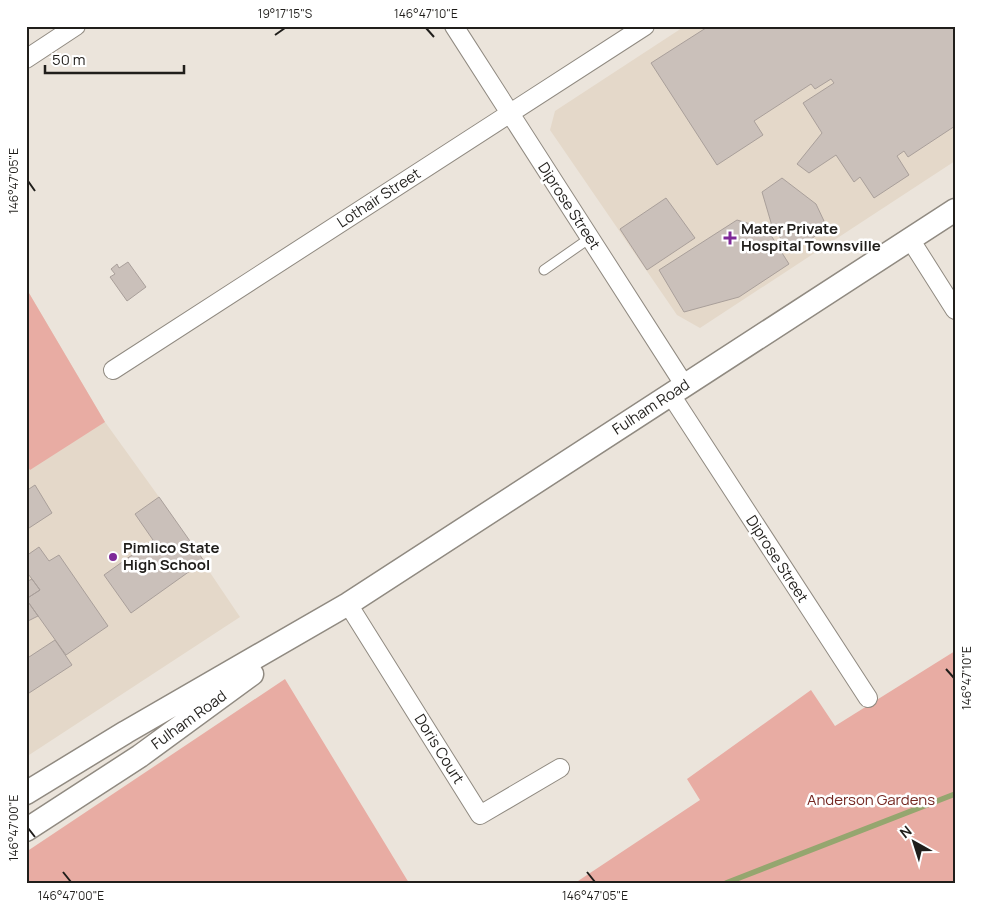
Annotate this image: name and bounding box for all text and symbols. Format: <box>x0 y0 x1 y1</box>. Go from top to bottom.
text: 19°17'15"S <box>258 5 312 22</box>
text: 146°47'10"E <box>394 5 458 22</box>
scale bar <box>45 42 184 74</box>
text: 50 m <box>52 49 86 70</box>
text: 146°47'05"E <box>5 148 22 214</box>
street label: Diprose Street <box>533 158 606 253</box>
street label: Lothair Street <box>333 163 425 232</box>
place label: Mater Private Hospital Townsville <box>741 218 881 256</box>
marker: Mater Private Hospital Townsville <box>723 231 737 245</box>
street label: Fulham Road <box>608 374 694 439</box>
street label: Diprose Street <box>741 511 814 606</box>
place label: Pimlico State High School <box>123 537 219 575</box>
marker: Pimlico State High School <box>107 551 119 563</box>
text: 146°47'10"E <box>958 646 975 710</box>
street label: Fulham Road <box>147 685 231 754</box>
street label: Doris Court <box>410 710 469 788</box>
park label: Anderson Gardens <box>807 789 935 810</box>
text: 146°47'00"E <box>5 795 22 861</box>
north arrow <box>888 816 938 866</box>
text: N <box>896 821 915 842</box>
text: 146°47'00"E <box>38 887 104 904</box>
text: 146°47'05"E <box>562 887 628 904</box>

